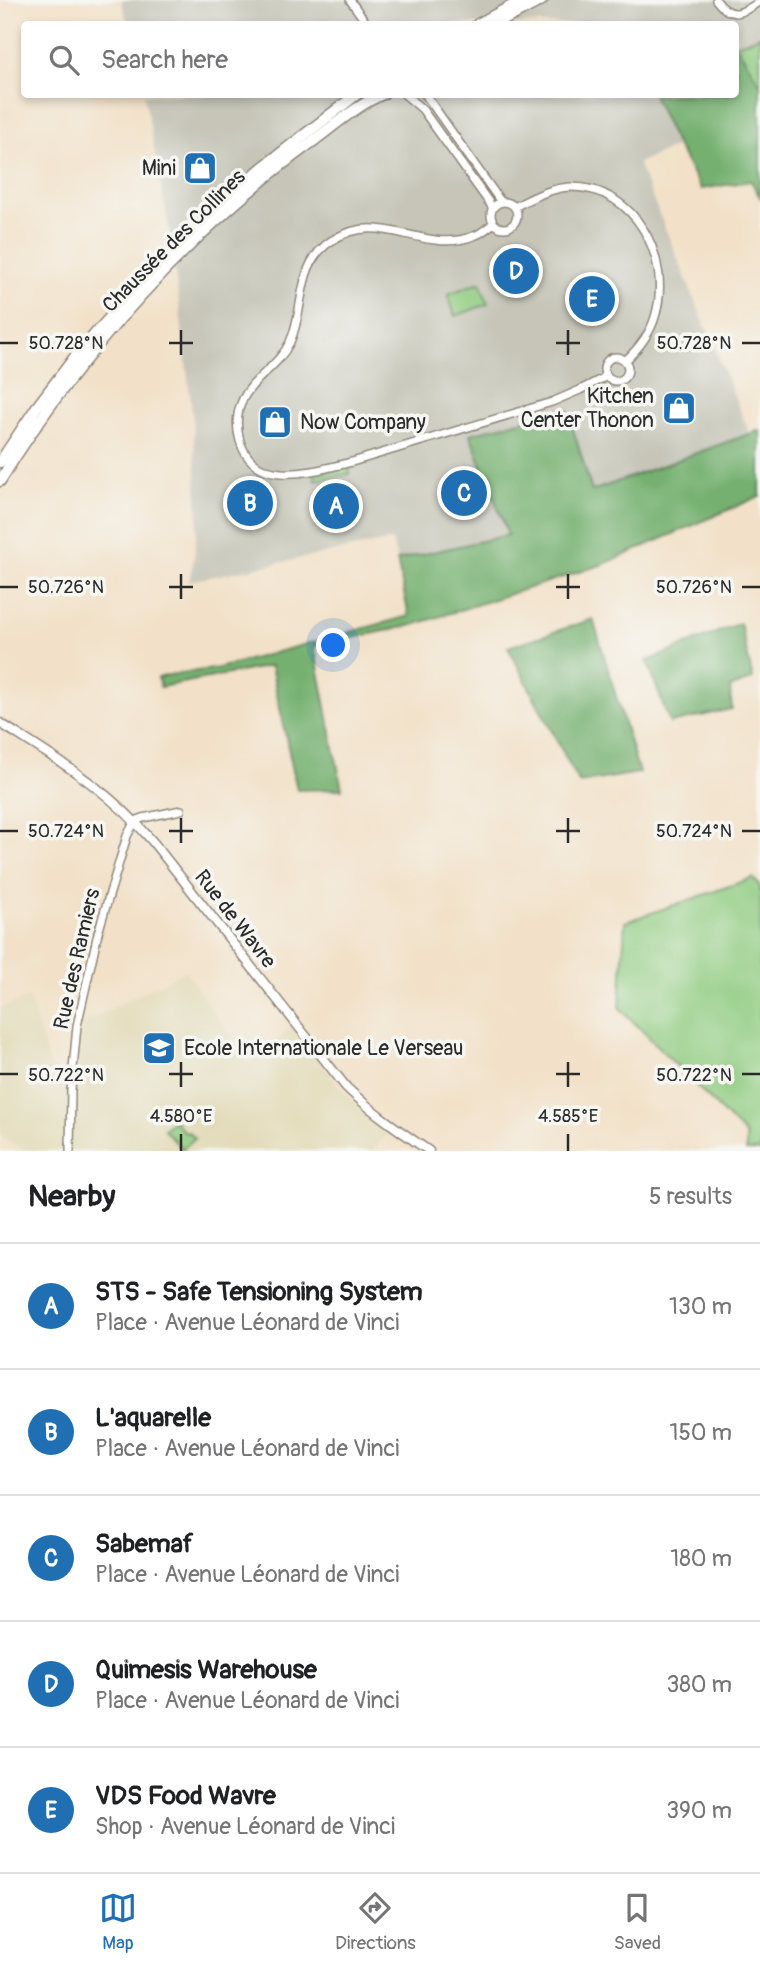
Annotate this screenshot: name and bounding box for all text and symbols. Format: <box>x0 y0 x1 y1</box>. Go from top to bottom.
search box <box>21 21 739 98</box>
icon: search <box>45 41 83 79</box>
text: Search here <box>101 44 228 76</box>
shop icon: Mini <box>181 149 219 187</box>
place label: Mini <box>142 155 176 182</box>
street label: Chaussée des Collines <box>97 163 252 318</box>
pin: D <box>493 245 539 297</box>
pin: E <box>569 273 615 325</box>
text: 50.728°N <box>29 332 103 355</box>
text: 50.728°N <box>657 332 731 355</box>
place label: Kitchen Center Thonon <box>521 383 654 434</box>
shop icon: Kitchen Center Thonon <box>660 389 698 427</box>
shop icon: Now Company <box>256 403 294 441</box>
place label: Now Company <box>300 409 426 436</box>
pin: C <box>441 467 487 519</box>
pin: B <box>227 477 273 529</box>
pin: A <box>313 480 359 532</box>
text: 50.726°N <box>28 576 104 599</box>
text: 50.726°N <box>656 576 732 599</box>
your location <box>316 628 350 662</box>
text: 50.724°N <box>28 820 104 843</box>
text: 50.724°N <box>656 820 732 843</box>
street label: Rue de Wavre <box>188 864 282 974</box>
street label: Rue des Ramiers <box>48 885 106 1032</box>
school or university icon: Ecole Internationale Le Verseau <box>140 1029 178 1067</box>
place label: Ecole Internationale Le Verseau <box>184 1035 463 1062</box>
text: 50.722°N <box>28 1064 104 1087</box>
text: 50.722°N <box>656 1064 732 1087</box>
text: 4.580°E <box>150 1105 212 1128</box>
text: 4.585°E <box>538 1105 598 1128</box>
text: Nearby <box>28 1178 115 1215</box>
text: 5 results <box>649 1182 732 1211</box>
text: STS - Safe Tensioning System <box>95 1276 423 1308</box>
text: A <box>44 1292 58 1321</box>
text: 130 m <box>669 1292 732 1321</box>
text: Place · Avenue Léonard de Vinci <box>95 1308 399 1337</box>
text: L'aquarelle <box>95 1402 211 1434</box>
text: B <box>44 1418 58 1447</box>
text: 150 m <box>669 1418 732 1447</box>
text: Place · Avenue Léonard de Vinci <box>95 1434 399 1463</box>
text: Sabemaf <box>95 1528 193 1560</box>
text: C <box>44 1544 58 1573</box>
text: 180 m <box>670 1544 732 1573</box>
text: Place · Avenue Léonard de Vinci <box>95 1560 399 1589</box>
text: Quimesis Warehouse <box>95 1654 317 1686</box>
text: D <box>44 1670 58 1699</box>
text: 380 m <box>666 1670 732 1699</box>
text: Place · Avenue Léonard de Vinci <box>95 1686 399 1715</box>
text: VDS Food Wavre <box>95 1780 276 1812</box>
text: E <box>45 1796 57 1825</box>
text: 390 m <box>666 1796 732 1825</box>
text: Shop · Avenue Léonard de Vinci <box>95 1812 395 1841</box>
tab: Map <box>99 1889 137 1955</box>
tab: Directions <box>335 1889 416 1955</box>
tab: Saved <box>614 1889 661 1955</box>

